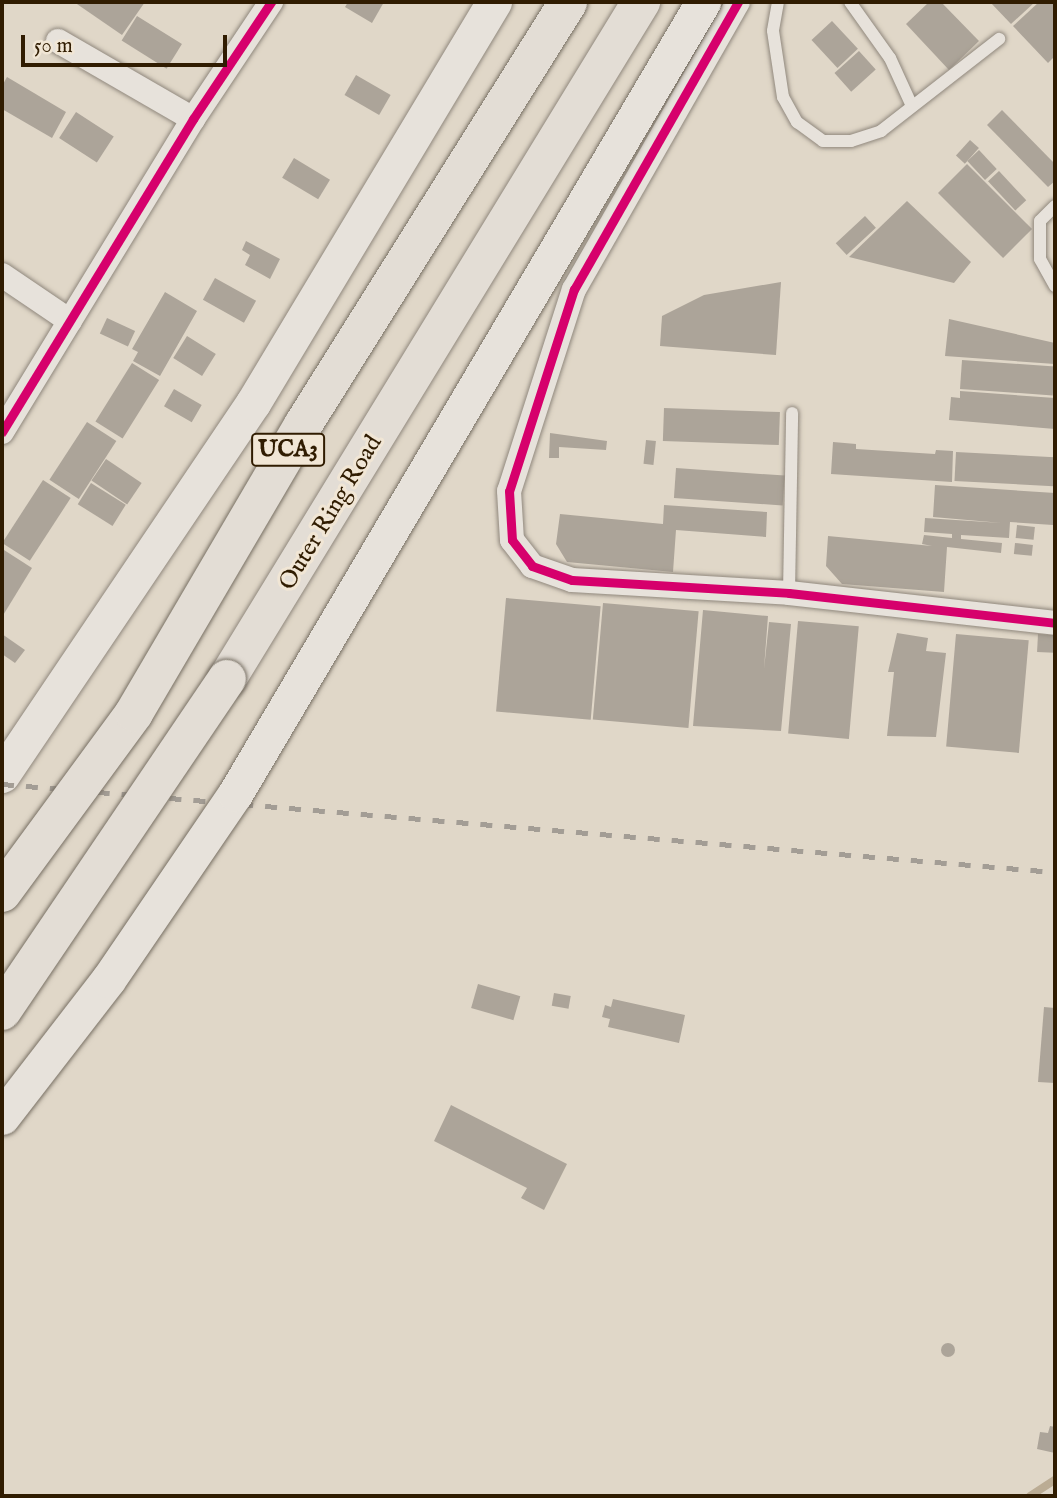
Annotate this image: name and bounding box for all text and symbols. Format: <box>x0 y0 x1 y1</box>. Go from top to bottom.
scale bar <box>24 21 231 65</box>
text: 50 m <box>34 33 73 60</box>
street label: Outer Ring Road <box>273 430 389 596</box>
road number: UCA3 <box>250 431 326 470</box>

